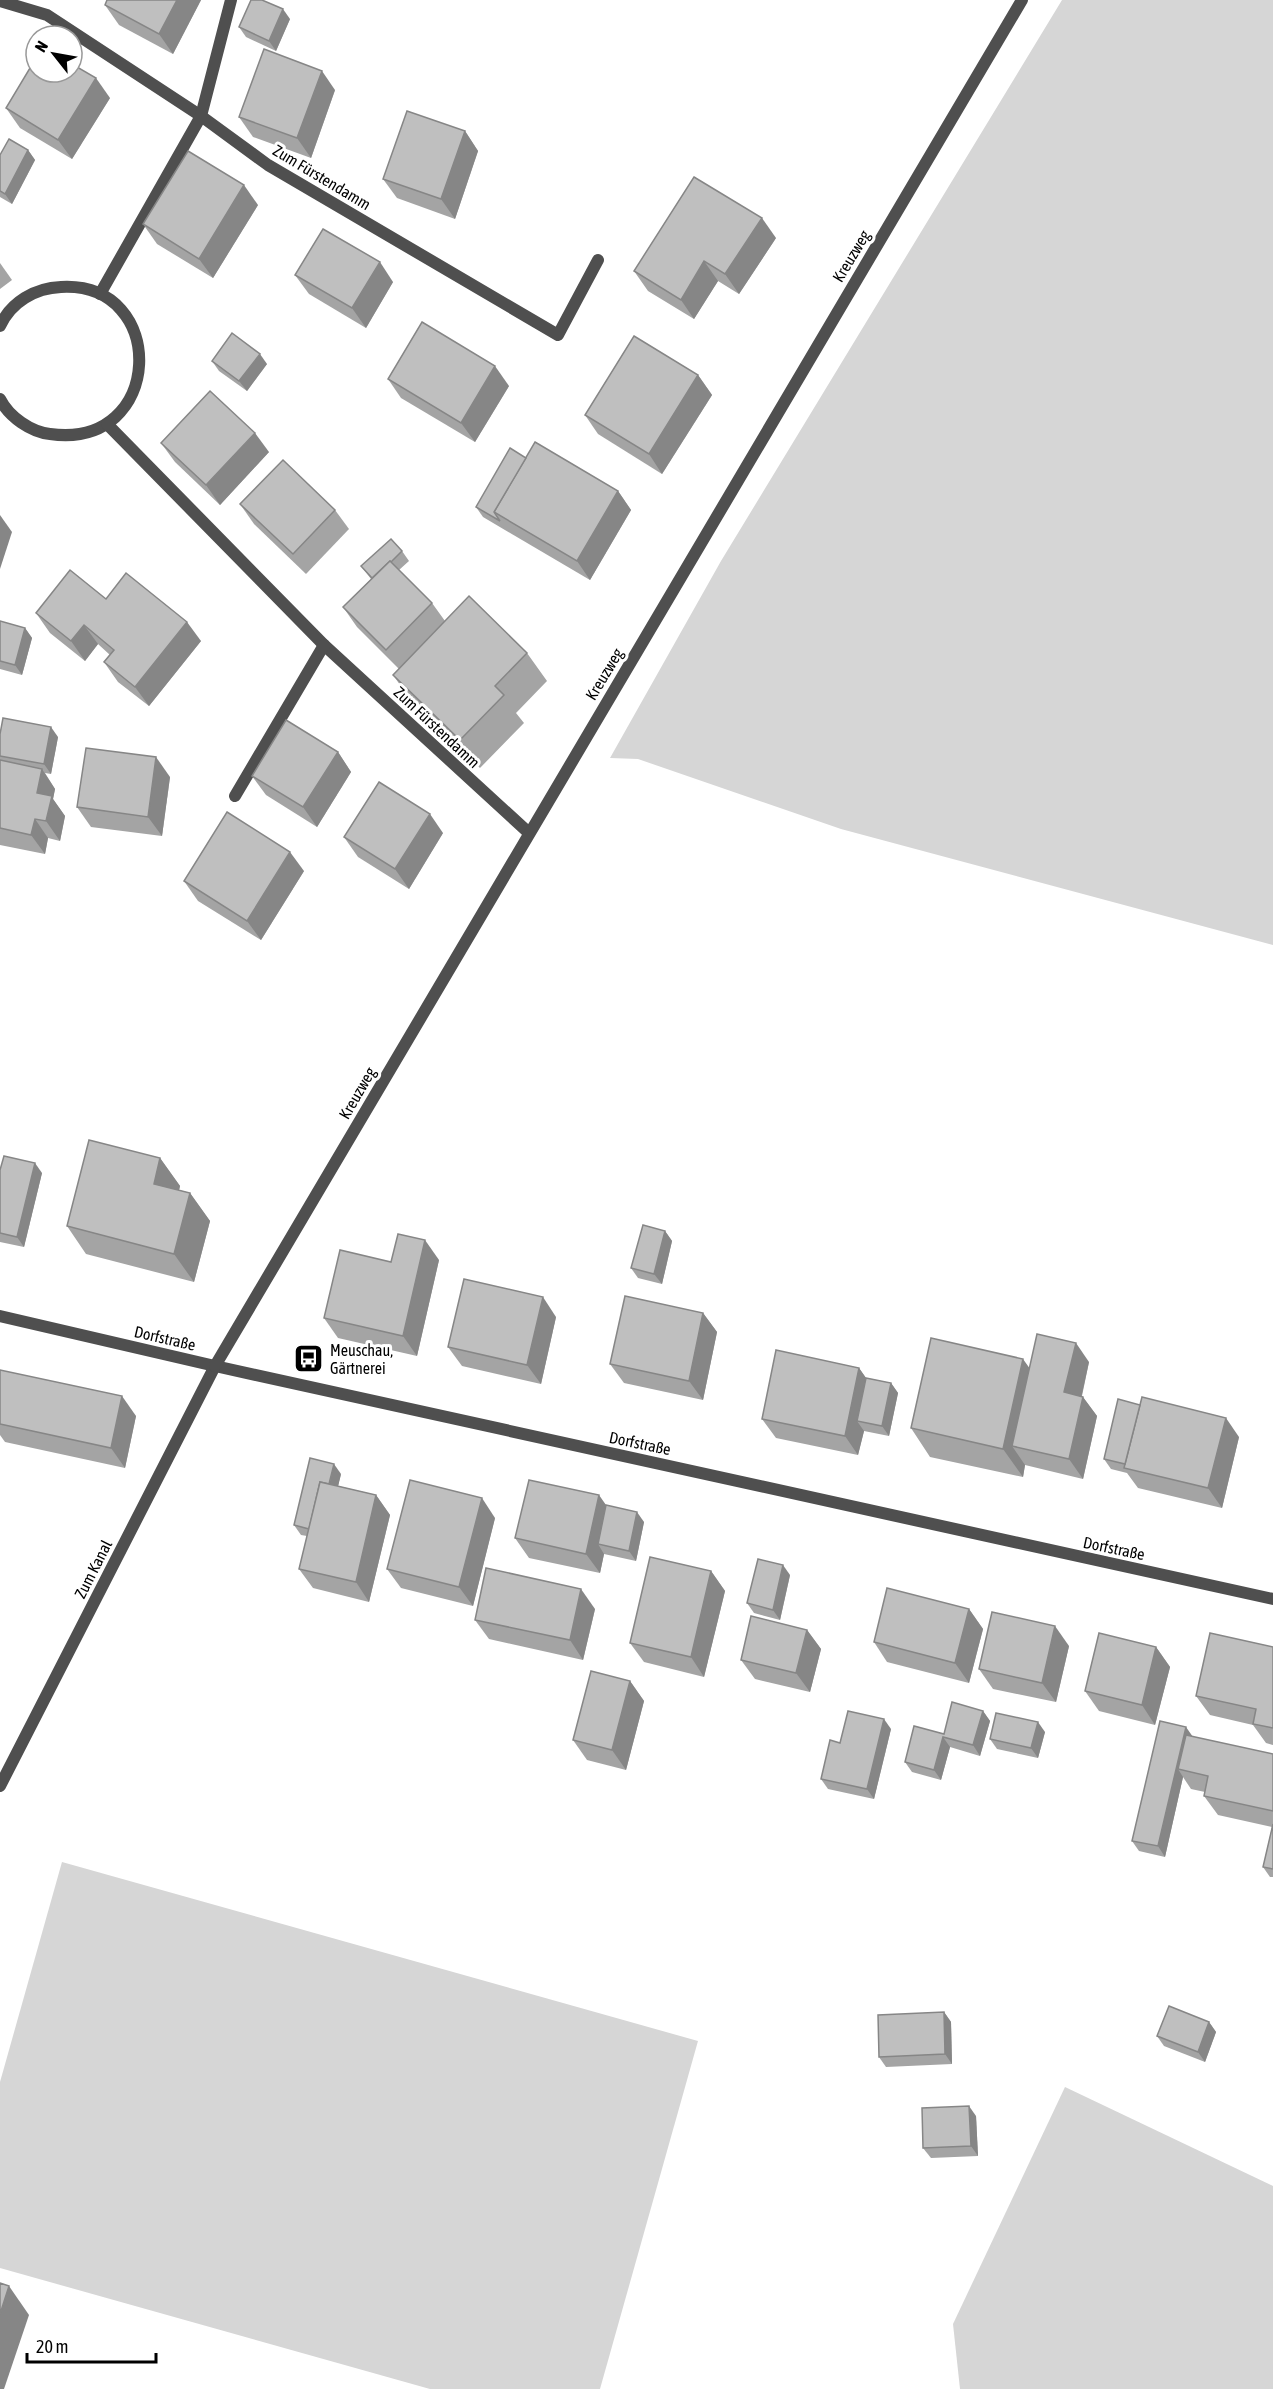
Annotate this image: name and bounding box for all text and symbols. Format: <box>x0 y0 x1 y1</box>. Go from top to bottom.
north arrow <box>24 24 84 84</box>
text: N <box>31 38 51 55</box>
street label: Zum Fürstendamm <box>270 141 374 213</box>
street label: Kreuzweg <box>829 227 874 286</box>
street label: Kreuzweg <box>582 645 627 704</box>
street label: Zum Fürstendamm <box>390 683 484 771</box>
street label: Kreuzweg <box>335 1064 380 1123</box>
street label: Dorfstraße <box>133 1322 197 1354</box>
place label: Meuschau, Gärtnerei <box>330 1341 393 1377</box>
bus stop icon: Meuschau, Gärtnerei <box>293 1343 325 1375</box>
street label: Dorfstraße <box>608 1428 672 1458</box>
street label: Dorfstraße <box>1082 1533 1146 1563</box>
street label: Zum Kanal <box>71 1536 116 1601</box>
scale bar <box>27 2326 156 2364</box>
text: 20 m <box>36 2336 68 2357</box>

